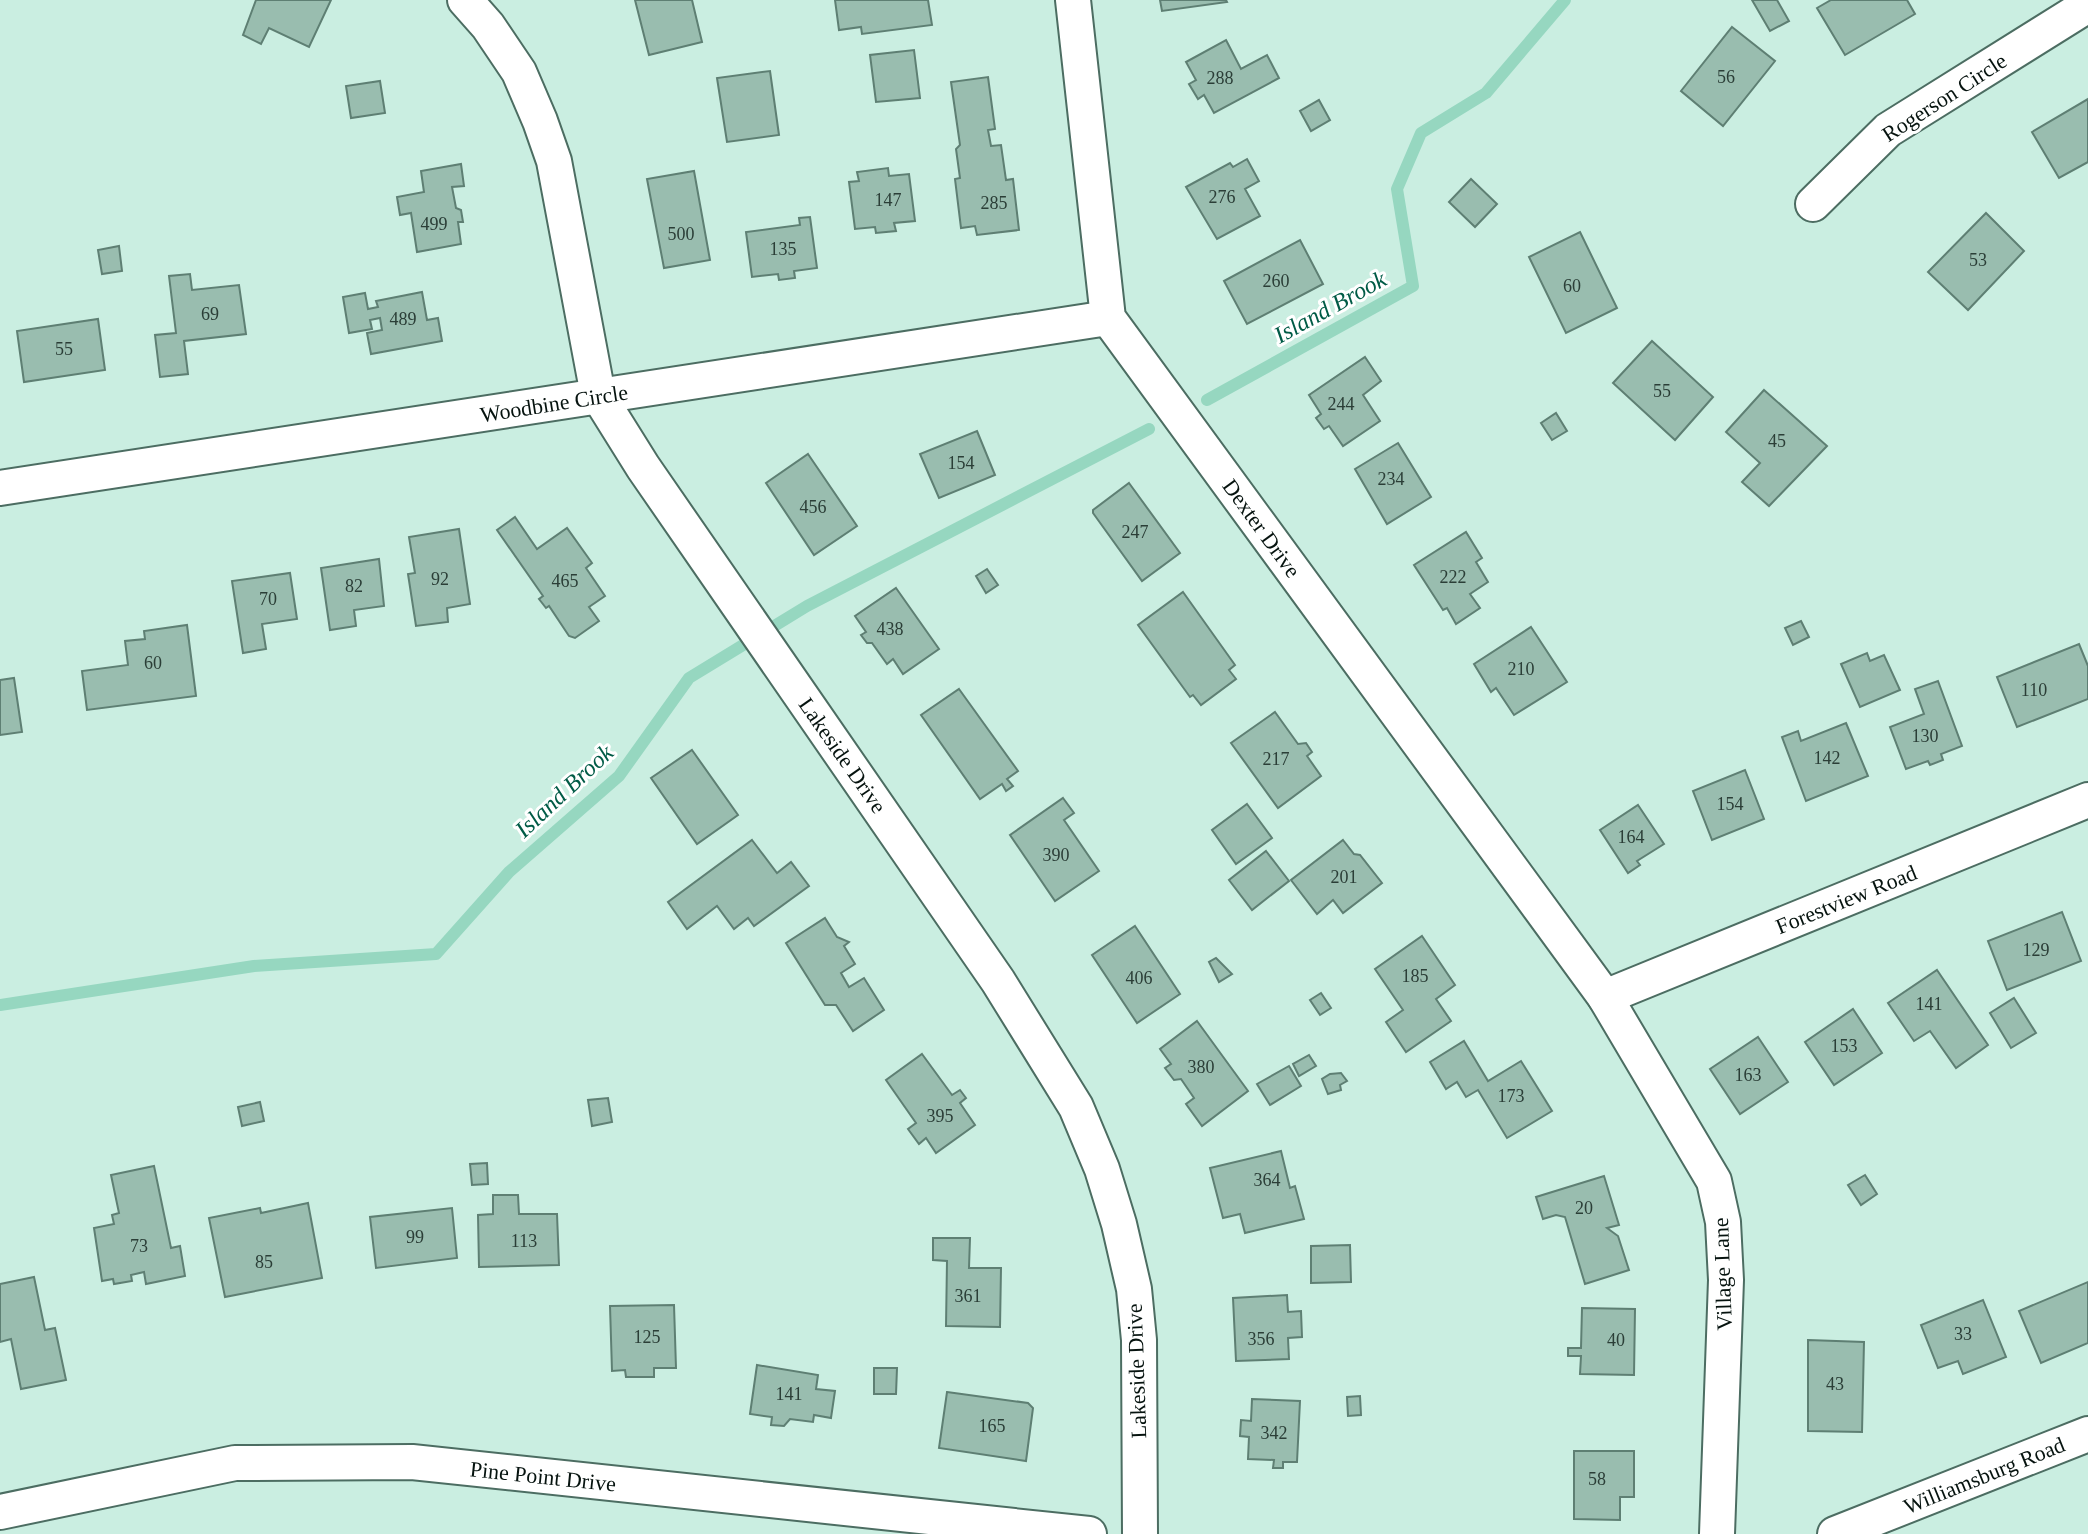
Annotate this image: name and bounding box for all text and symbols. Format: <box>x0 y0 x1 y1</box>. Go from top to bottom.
street label: Rogerson Circle <box>1877 48 2011 147</box>
house number: 56 <box>1717 67 1735 87</box>
house number: 288 <box>1207 68 1234 88</box>
house number: 276 <box>1209 187 1236 207</box>
house number: 147 <box>875 190 902 210</box>
house number: 285 <box>981 193 1008 213</box>
house number: 499 <box>421 214 448 234</box>
house number: 500 <box>668 224 695 244</box>
house number: 135 <box>770 239 797 259</box>
house number: 53 <box>1969 250 1987 270</box>
water label: Island Brook <box>1269 265 1391 349</box>
house number: 260 <box>1263 271 1290 291</box>
house number: 60 <box>1563 276 1581 296</box>
house number: 69 <box>201 304 219 324</box>
house number: 489 <box>390 309 417 329</box>
house number: 55 <box>55 339 73 359</box>
street label: Woodbine Circle <box>478 379 630 428</box>
house number: 55 <box>1653 381 1671 401</box>
house number: 244 <box>1328 394 1355 414</box>
house number: 45 <box>1768 431 1786 451</box>
house number: 154 <box>948 453 975 473</box>
house number: 234 <box>1378 469 1405 489</box>
street label: Dexter Drive <box>1218 474 1306 582</box>
house number: 456 <box>800 497 827 517</box>
house number: 247 <box>1122 522 1149 542</box>
house number: 222 <box>1440 567 1467 587</box>
house number: 92 <box>431 569 449 589</box>
house number: 465 <box>552 571 579 591</box>
house number: 82 <box>345 576 363 596</box>
house number: 70 <box>259 589 277 609</box>
house number: 438 <box>877 619 904 639</box>
house number: 60 <box>144 653 162 673</box>
house number: 210 <box>1508 659 1535 679</box>
house number: 110 <box>2021 680 2047 700</box>
street label: Lakeside Drive <box>794 693 892 818</box>
house number: 130 <box>1912 726 1939 746</box>
water label: Island Brook <box>509 739 618 843</box>
house number: 142 <box>1814 748 1841 768</box>
house number: 217 <box>1263 749 1290 769</box>
house number: 154 <box>1717 794 1744 814</box>
house number: 164 <box>1618 827 1645 847</box>
house number: 390 <box>1043 845 1070 865</box>
street label: Forestview Road <box>1772 860 1920 939</box>
house number: 201 <box>1331 867 1358 887</box>
house number: 129 <box>2023 940 2050 960</box>
house number: 185 <box>1402 966 1429 986</box>
house number: 406 <box>1126 968 1153 988</box>
house number: 141 <box>1916 994 1943 1014</box>
house number: 153 <box>1831 1036 1858 1056</box>
house number: 380 <box>1188 1057 1215 1077</box>
house number: 163 <box>1735 1065 1762 1085</box>
house number: 173 <box>1498 1086 1525 1106</box>
house number: 395 <box>927 1106 954 1126</box>
house number: 364 <box>1254 1170 1281 1190</box>
house number: 20 <box>1575 1198 1593 1218</box>
street label: Village Lane <box>1708 1217 1737 1331</box>
house number: 99 <box>406 1227 424 1247</box>
house number: 113 <box>511 1231 537 1251</box>
house number: 73 <box>130 1236 148 1256</box>
house number: 85 <box>255 1252 273 1272</box>
house number: 361 <box>955 1286 982 1306</box>
street label: Lakeside Drive <box>1122 1303 1151 1439</box>
house number: 33 <box>1954 1324 1972 1344</box>
house number: 125 <box>634 1327 661 1347</box>
house number: 356 <box>1248 1329 1275 1349</box>
house number: 40 <box>1607 1330 1625 1350</box>
house number: 43 <box>1826 1374 1844 1394</box>
house number: 141 <box>776 1384 803 1404</box>
house number: 165 <box>979 1416 1006 1436</box>
house number: 342 <box>1261 1423 1288 1443</box>
street label: Williamsburg Road <box>1900 1432 2068 1519</box>
street label: Pine Point Drive <box>469 1456 617 1497</box>
house number: 58 <box>1588 1469 1606 1489</box>

